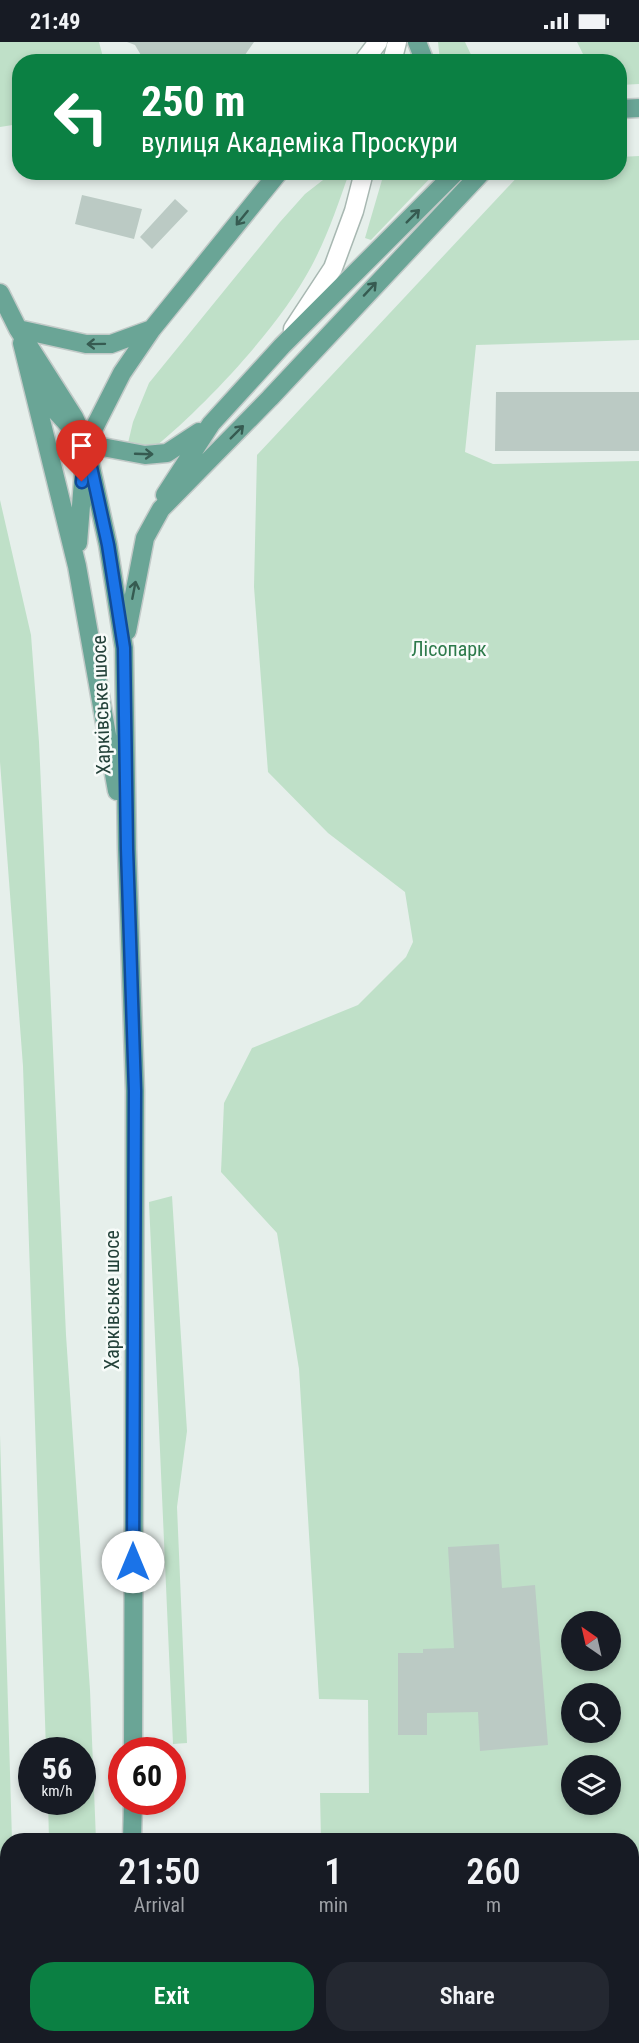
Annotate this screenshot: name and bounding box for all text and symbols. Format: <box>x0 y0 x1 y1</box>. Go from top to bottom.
text: 21:49 <box>30 9 81 34</box>
text: 250 m <box>141 77 246 126</box>
icon: left <box>42 78 120 156</box>
text: вулиця Академіка Проскури <box>141 127 458 159</box>
one-way arrow <box>405 208 420 223</box>
one-way arrow <box>235 210 249 225</box>
one-way arrow <box>363 282 377 297</box>
one-way arrow <box>87 338 107 350</box>
pin <box>56 420 107 482</box>
one-way arrow <box>229 424 244 439</box>
icon: arrive <box>65 429 98 462</box>
one-way arrow <box>133 448 153 459</box>
one-way arrow <box>128 581 139 600</box>
street label: Харківське шосе <box>87 635 115 775</box>
park label: Лісопарк <box>411 637 487 661</box>
street label: Харківське шосе <box>100 1230 124 1370</box>
position arrow <box>101 1530 165 1594</box>
north arrow <box>561 1611 621 1671</box>
map controls <box>561 1611 621 1815</box>
button: search <box>561 1683 621 1743</box>
speed limit sign: 60 <box>108 1737 186 1815</box>
text: 56 <box>42 1751 72 1786</box>
button: layers <box>561 1755 621 1815</box>
text: km/h <box>42 1782 72 1800</box>
text: 21:50 <box>118 1851 200 1893</box>
text: 1 <box>324 1851 342 1893</box>
text: 260 <box>466 1851 521 1893</box>
text: Arrival <box>134 1893 185 1917</box>
text: min <box>319 1893 348 1917</box>
text: m <box>486 1893 501 1917</box>
button: Exit <box>30 1962 314 2031</box>
button: Share <box>326 1962 609 2031</box>

